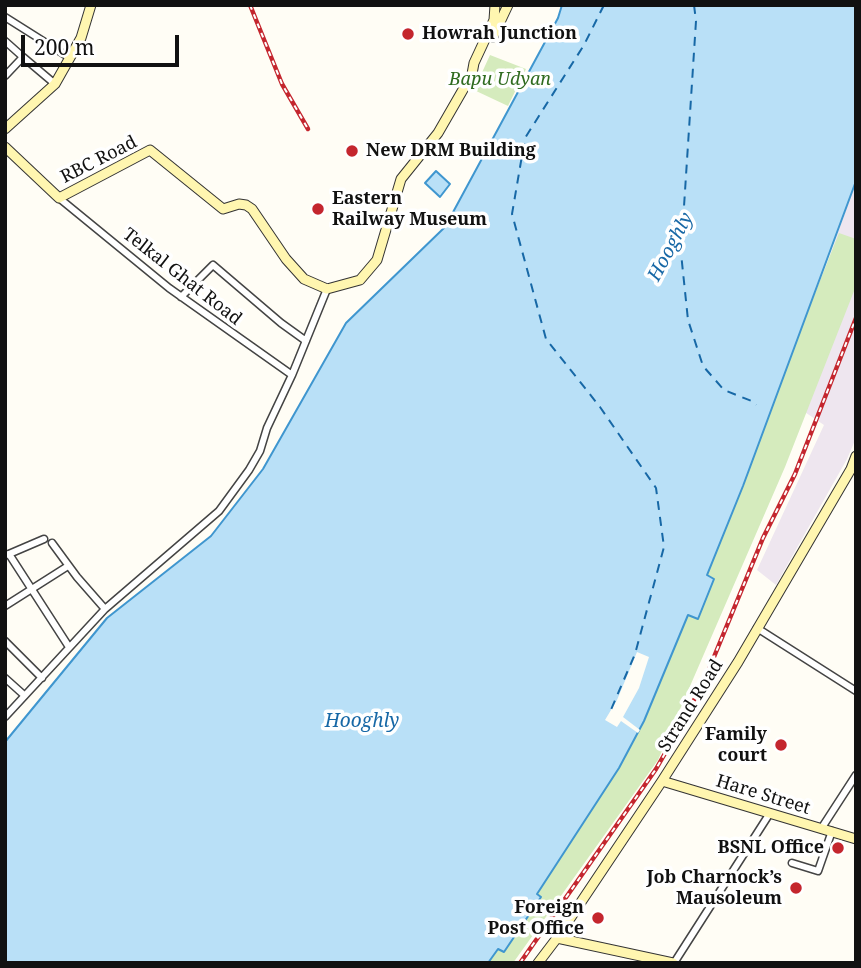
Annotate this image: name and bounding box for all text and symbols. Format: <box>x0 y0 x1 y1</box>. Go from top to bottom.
scale bar <box>24 21 182 65</box>
place label: Howrah Junction <box>422 23 577 45</box>
marker: Howrah Junction <box>400 26 416 42</box>
text: 200 m <box>34 33 95 61</box>
park label: Bapu Udyan <box>449 69 551 91</box>
street label: RBC Road <box>57 132 141 188</box>
place label: New DRM Building <box>366 140 536 162</box>
marker: New DRM Building <box>344 143 360 159</box>
place label: Eastern Railway Museum <box>332 188 487 230</box>
marker: Eastern Railway Museum <box>310 201 326 217</box>
water label: Hooghly <box>643 209 699 285</box>
street label: Telkal Ghat Road <box>118 224 246 330</box>
street label: Strand Road <box>654 656 728 756</box>
water label: Hooghly <box>325 711 399 733</box>
place label: Family court <box>705 724 767 766</box>
marker: Family court <box>773 737 789 753</box>
street label: Hare Street <box>713 770 813 820</box>
place label: BSNL Office <box>718 837 824 859</box>
marker: BSNL Office <box>830 840 846 856</box>
place label: Job Charnock’s Mausoleum <box>646 867 782 910</box>
marker: Job Charnock’s Mausoleum <box>788 880 804 896</box>
place label: Foreign Post Office <box>488 897 584 940</box>
marker: Foreign Post Office <box>590 910 606 926</box>

